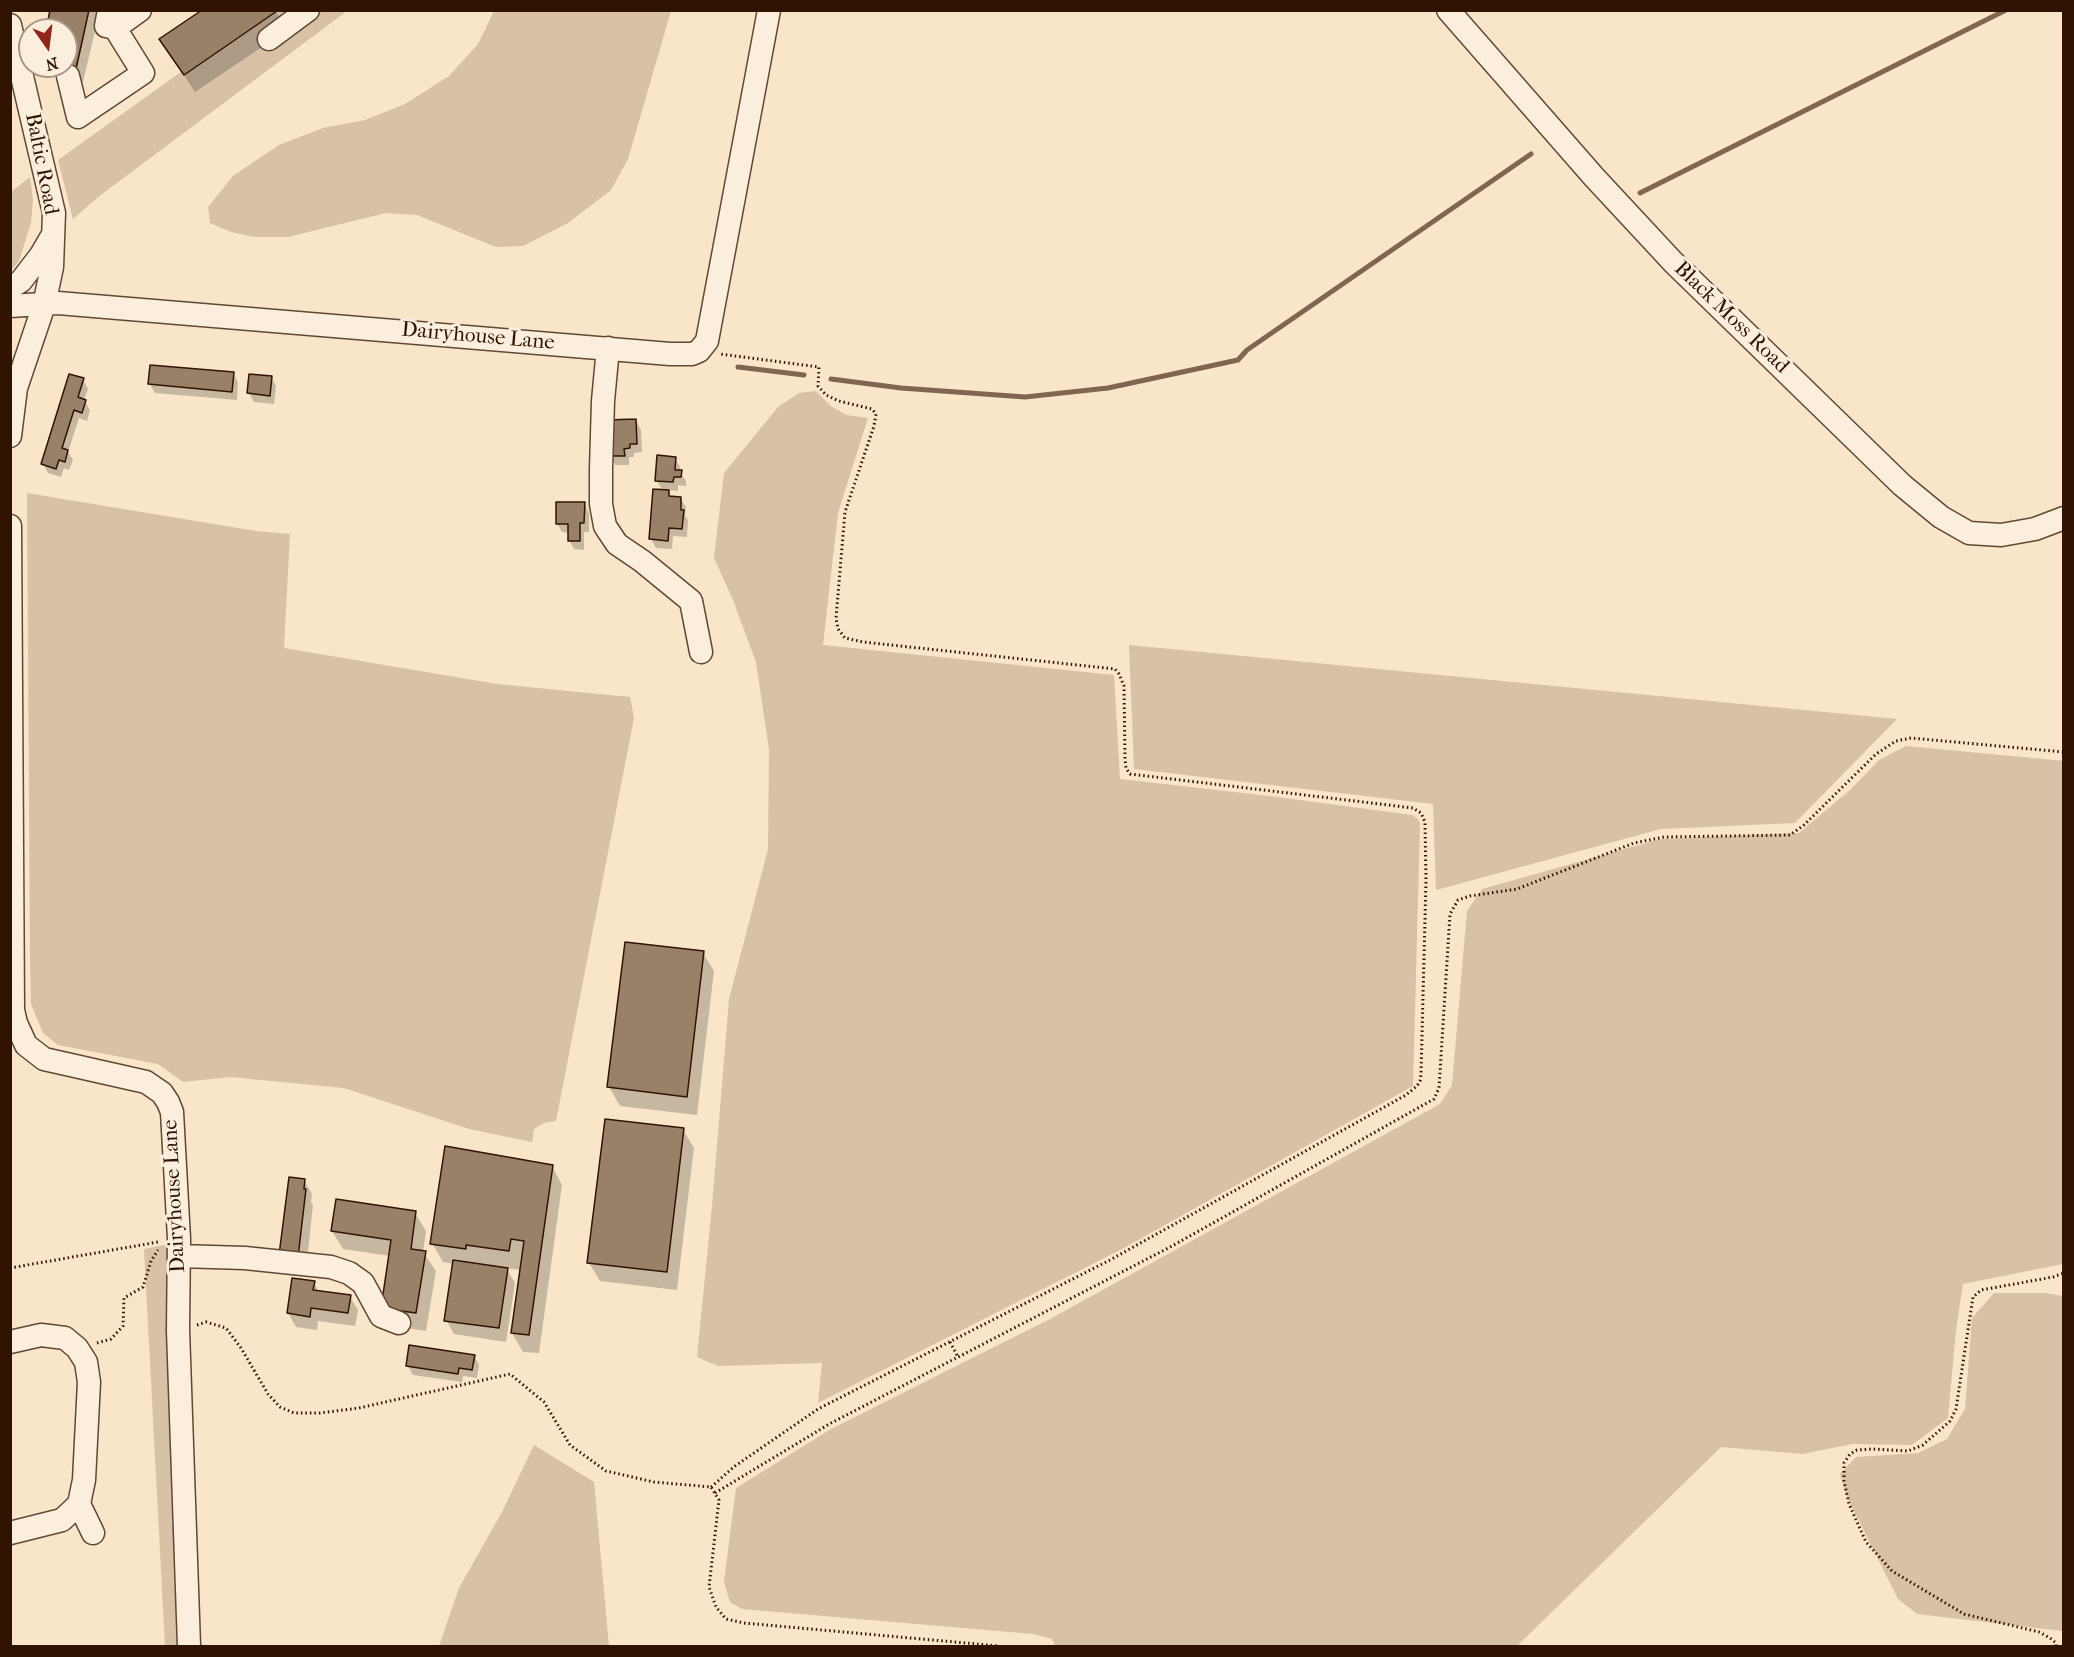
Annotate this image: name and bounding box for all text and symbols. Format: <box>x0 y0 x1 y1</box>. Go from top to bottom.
north arrow <box>18 18 78 78</box>
text: N <box>44 53 60 75</box>
street label: Baltic Road <box>19 111 63 217</box>
street label: Black Moss Road <box>1668 257 1794 379</box>
street label: Dairyhouse Lane <box>400 318 556 356</box>
street label: Dairyhouse Lane <box>158 1119 192 1273</box>

